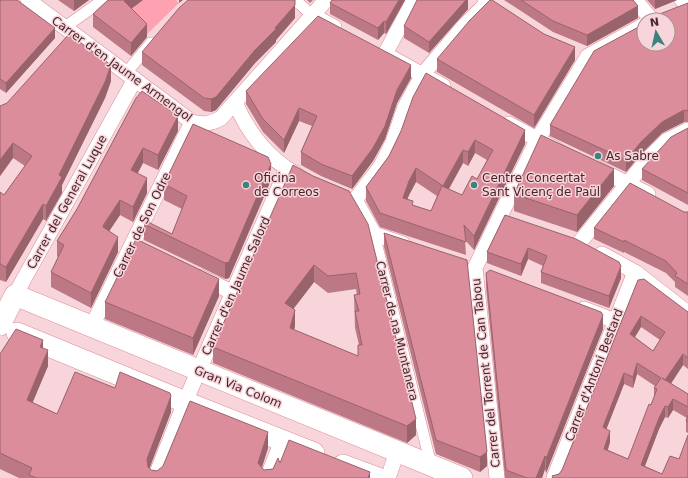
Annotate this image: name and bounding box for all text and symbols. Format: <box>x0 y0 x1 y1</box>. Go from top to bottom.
north arrow <box>636 12 676 52</box>
street label: Carrer d'en Jaume Armengol <box>49 13 195 125</box>
text: N <box>649 15 660 30</box>
street label: Carrer del General Luque <box>24 132 110 272</box>
place label: As Sabre <box>606 149 659 163</box>
marker: As Sabre <box>593 151 603 161</box>
street label: Carrer de Son Odre <box>110 170 174 280</box>
place label: Oficina de Correos <box>254 171 319 199</box>
place label: Centre Concertat Sant Vicenç de Paül <box>482 171 600 199</box>
marker: Oficina de Correos <box>241 180 251 190</box>
marker: Centre Concertat Sant Vicenç de Paül <box>469 180 479 190</box>
street label: Carrer d'en Jaume Salord <box>199 214 273 358</box>
street label: Carrer de na Muntanera <box>373 260 421 402</box>
street label: Carrer del Torrent de Can Tabou <box>469 278 503 468</box>
street label: Carrer d'Antoni Bestard <box>562 307 626 443</box>
street label: Gran Via Colom <box>192 363 284 411</box>

